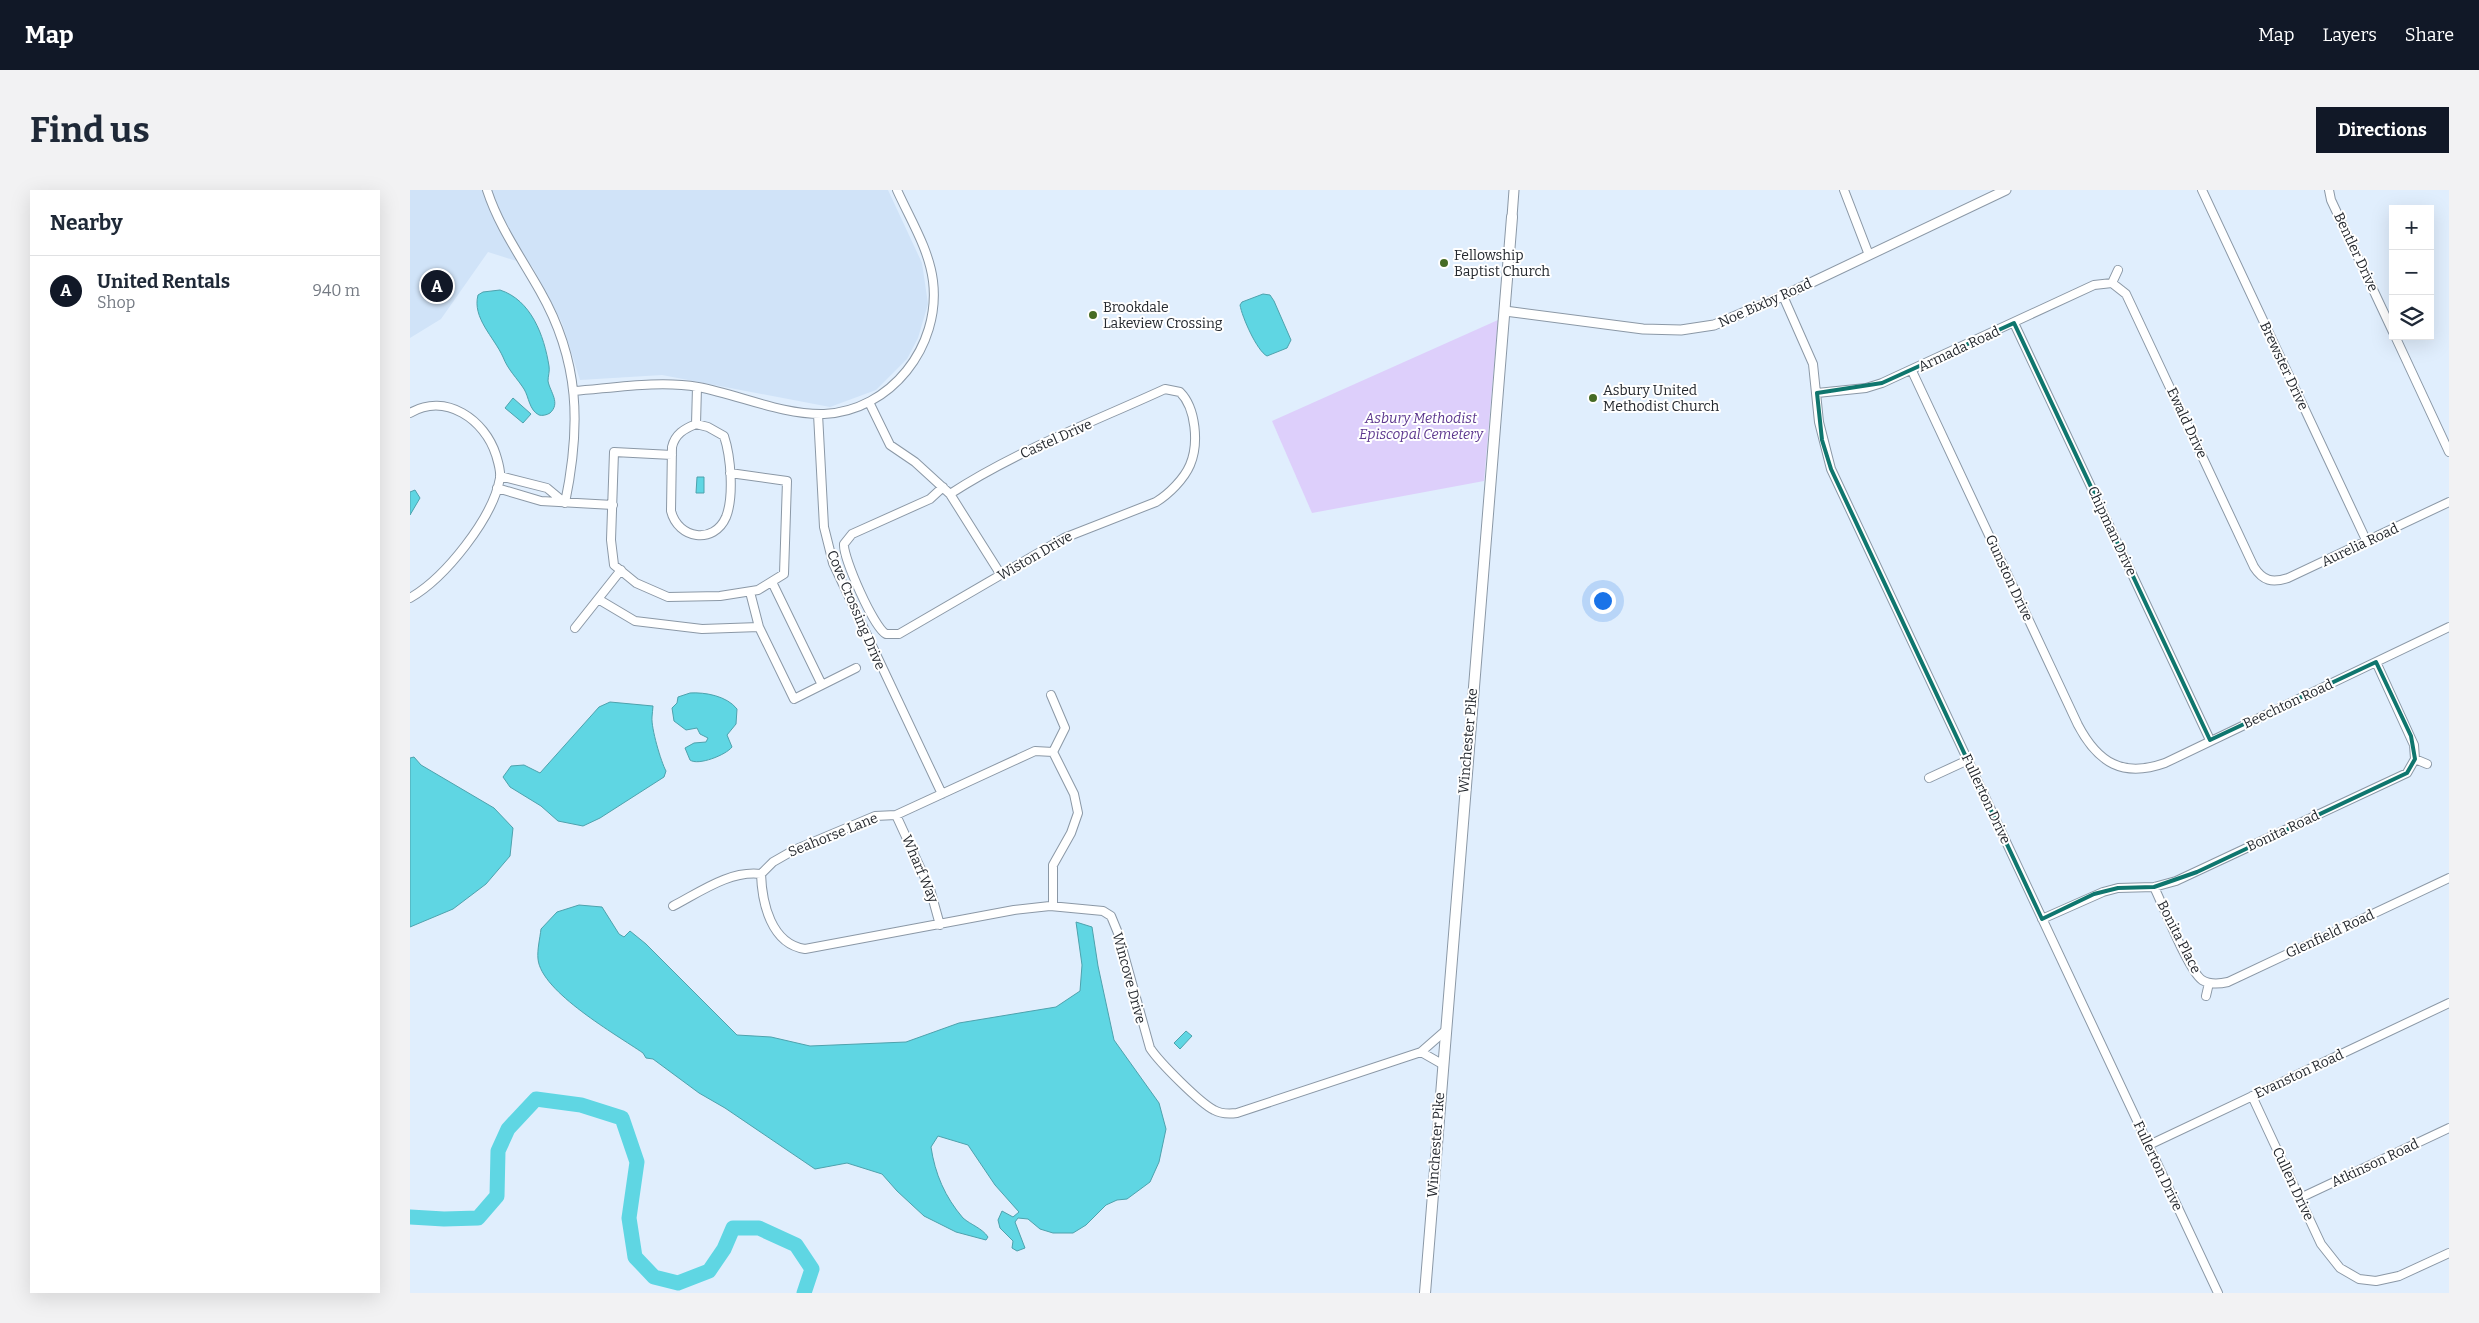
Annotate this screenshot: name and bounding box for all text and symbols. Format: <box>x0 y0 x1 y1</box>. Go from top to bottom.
text: Map <box>25 21 74 49</box>
text: Map <box>2258 24 2294 46</box>
text: Layers <box>2322 24 2377 46</box>
text: Share <box>2405 24 2454 46</box>
button: Directions <box>2316 107 2449 153</box>
text: Find us <box>30 109 150 151</box>
map controls <box>2389 205 2434 340</box>
button: + <box>2389 205 2434 250</box>
text: Nearby <box>50 210 123 236</box>
street label: Bentler Drive <box>2330 210 2382 294</box>
place label: Fellowship Baptist Church <box>1454 247 1550 280</box>
button: − <box>2389 250 2434 295</box>
marker: Fellowship Baptist Church <box>1438 257 1450 269</box>
pin: A <box>421 267 453 305</box>
text: United Rentals <box>97 270 230 293</box>
street label: Noe Bixby Road <box>1716 275 1814 331</box>
text: A <box>60 281 72 300</box>
text: 940 m <box>313 281 360 300</box>
text: Shop <box>97 293 135 312</box>
button: layers <box>2389 295 2434 340</box>
place label: Brookdale Lakeview Crossing <box>1103 299 1223 332</box>
marker: Brookdale Lakeview Crossing <box>1087 309 1099 321</box>
street label: Brewster Drive <box>2256 319 2312 413</box>
street label: Armada Road <box>1915 323 2003 375</box>
place label: Asbury United Methodist Church <box>1603 382 1719 415</box>
street label: Ewald Drive <box>2163 385 2211 461</box>
marker: Asbury United Methodist Church <box>1587 392 1599 404</box>
park label: Asbury Methodist Episcopal Cemetery <box>1359 410 1484 443</box>
street label: Castel Drive <box>1017 416 1095 462</box>
street label: Chipman Drive <box>2084 483 2140 579</box>
street label: Aurelia Road <box>2319 520 2401 570</box>
street label: Wiston Drive <box>995 528 1075 584</box>
street label: Gunston Drive <box>1982 532 2036 624</box>
street label: Cove Crossing Drive <box>823 548 889 672</box>
your location <box>1590 588 1616 614</box>
street label: Beechton Road <box>2240 676 2336 732</box>
street label: Winchester Pike <box>1455 688 1481 794</box>
street label: Fullerton Drive <box>1958 751 2014 847</box>
street label: Bonita Road <box>2244 807 2322 855</box>
street label: Seahorse Lane <box>786 809 880 861</box>
street label: Wharf Way <box>898 833 942 906</box>
street label: Bonita Place <box>2153 898 2205 976</box>
street label: Glenfield Road <box>2283 906 2377 962</box>
street label: Wincove Drive <box>1109 931 1149 1025</box>
street label: Evanston Road <box>2252 1046 2346 1102</box>
street label: Winchester Pike <box>1424 1092 1448 1198</box>
street label: Fullerton Drive <box>2130 1118 2186 1214</box>
street label: Atkinson Road <box>2329 1135 2421 1191</box>
street label: Cullen Drive <box>2269 1145 2317 1223</box>

